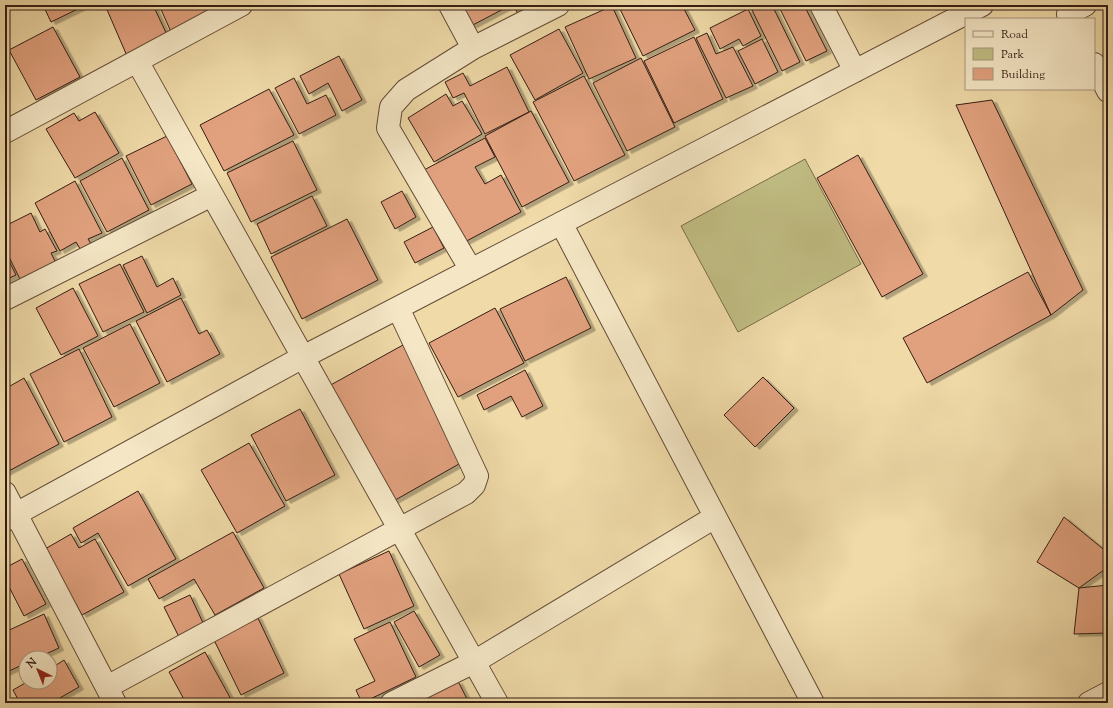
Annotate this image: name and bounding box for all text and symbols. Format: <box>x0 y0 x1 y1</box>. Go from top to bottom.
legend <box>965 18 1095 90</box>
text: Road <box>1001 26 1028 44</box>
text: Park <box>1001 46 1024 64</box>
text: Building <box>1001 66 1045 84</box>
north arrow <box>18 650 58 690</box>
text: N <box>22 654 41 673</box>

